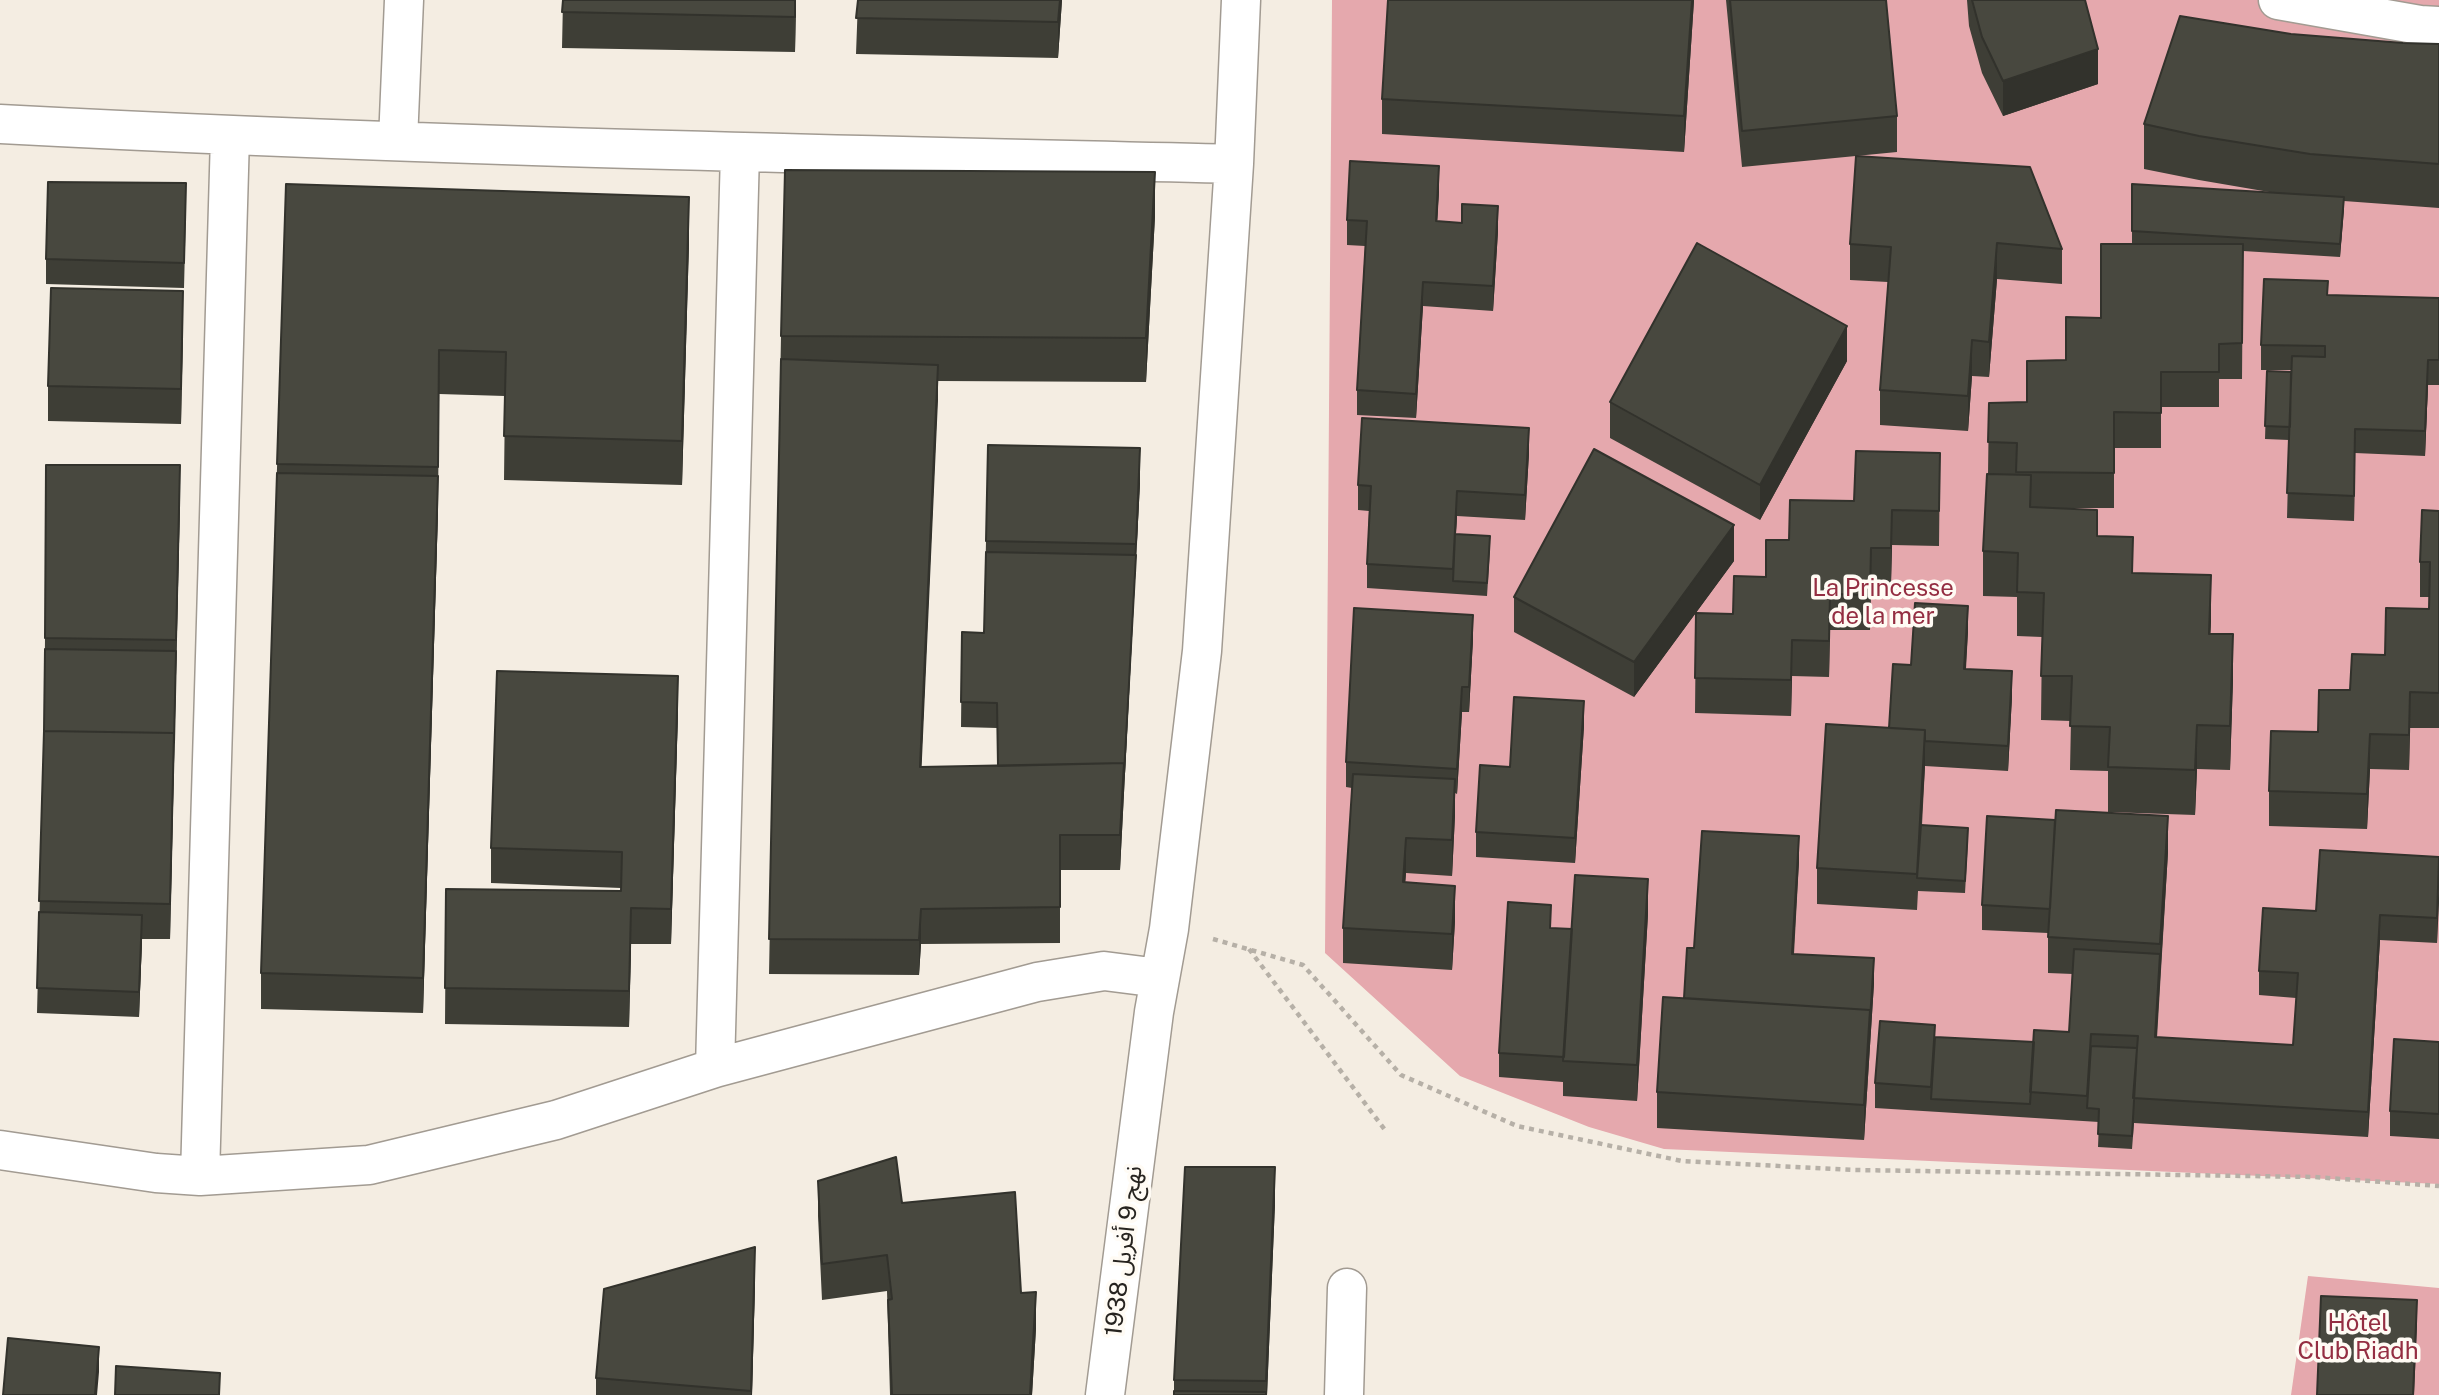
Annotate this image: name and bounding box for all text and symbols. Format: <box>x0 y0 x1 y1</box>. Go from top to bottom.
park label: La Princesse de la mer <box>1812 575 1954 631</box>
street label: نهج 9 أفريل 1938 <box>1099 1164 1149 1338</box>
park label: Hôtel Club Riadh <box>2297 1310 2419 1366</box>

